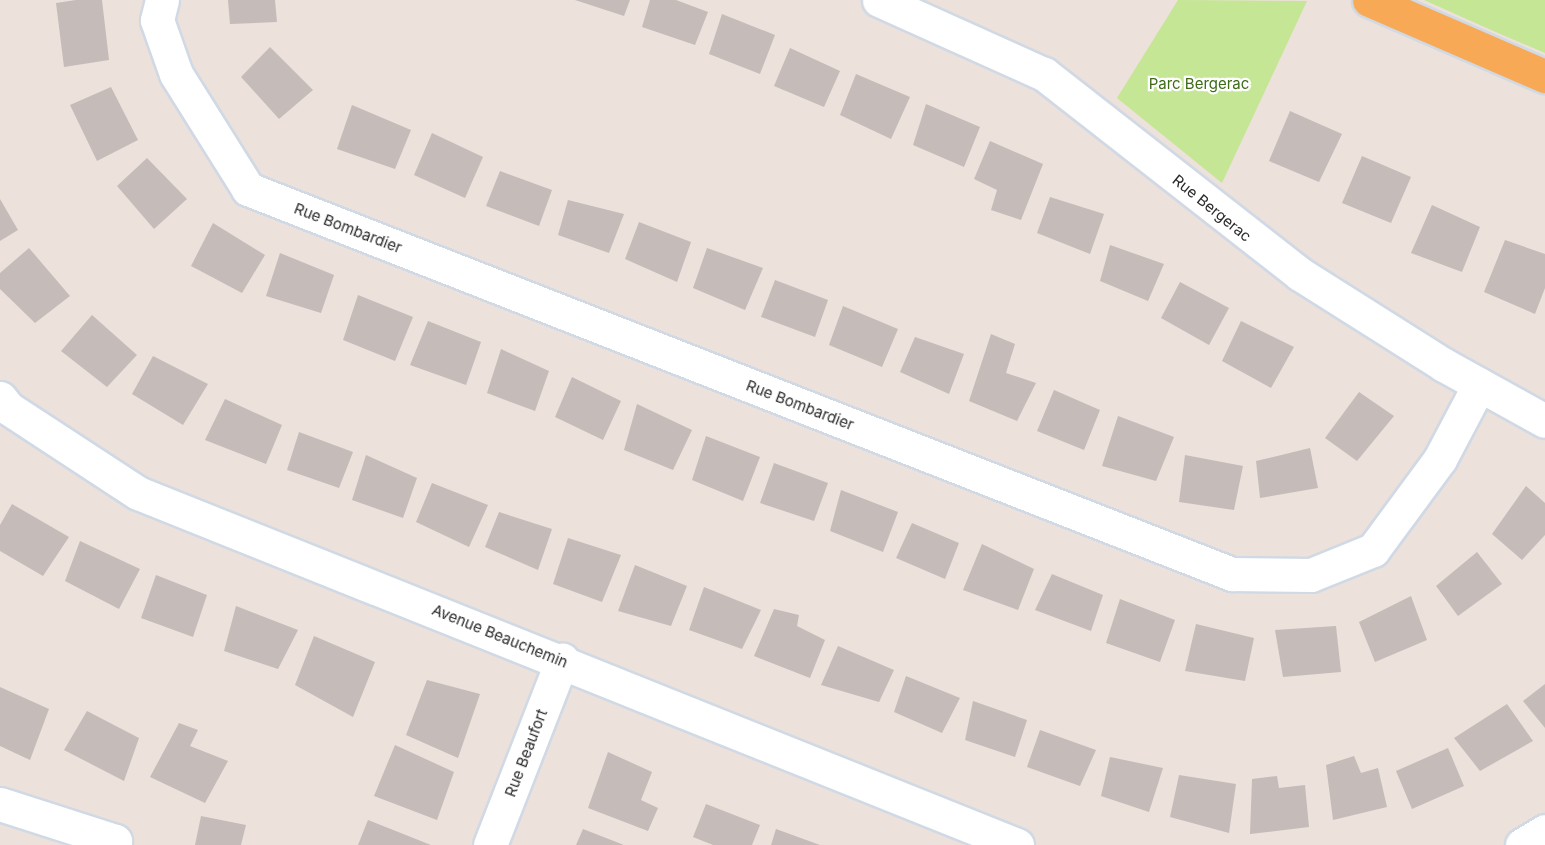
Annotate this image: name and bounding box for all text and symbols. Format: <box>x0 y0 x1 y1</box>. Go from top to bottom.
park label: Parc Bergerac <box>1149 75 1249 93</box>
street label: Rue Bergerac <box>1169 171 1255 245</box>
street label: Rue Bombardier <box>292 199 404 257</box>
street label: Rue Bombardier <box>744 376 856 434</box>
street label: Avenue Beauchemin <box>430 601 570 671</box>
street label: Rue Beaufort <box>501 707 551 799</box>

